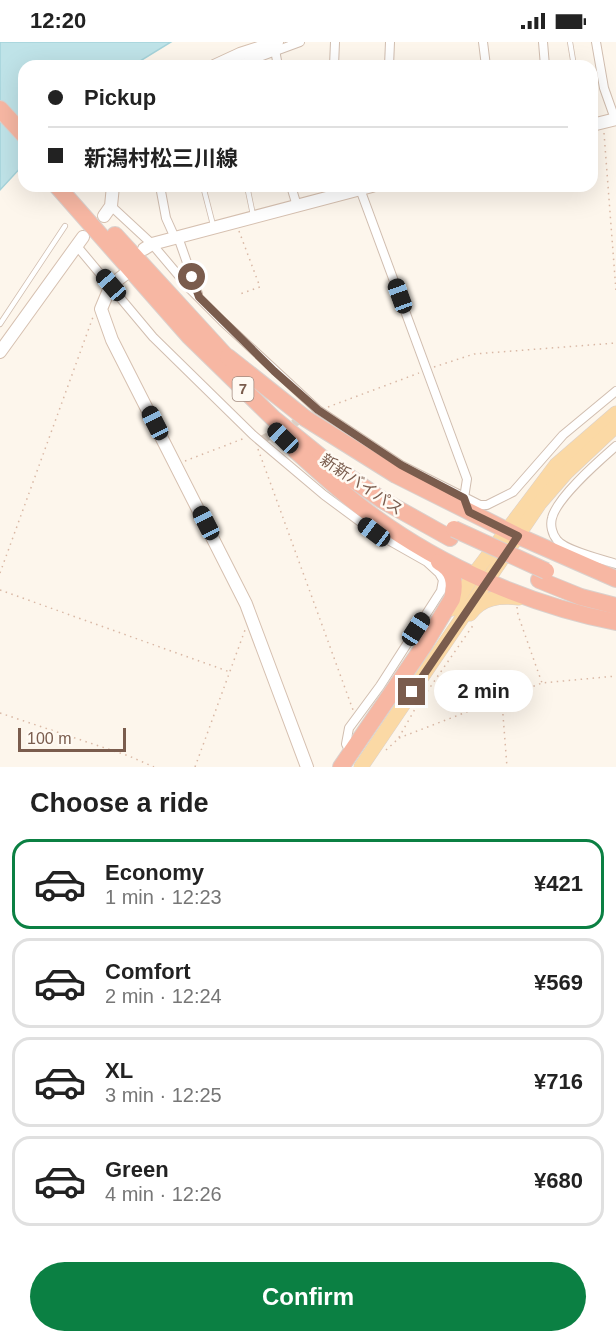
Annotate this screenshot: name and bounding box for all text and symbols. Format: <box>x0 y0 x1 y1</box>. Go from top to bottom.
text: 12:20 <box>30 8 86 33</box>
text: Pickup <box>84 85 156 110</box>
text: 新潟村松三川線 <box>84 146 238 171</box>
route start <box>178 263 205 290</box>
car <box>92 266 130 304</box>
car <box>385 276 415 316</box>
road number: 7 <box>232 377 254 401</box>
car <box>139 403 171 443</box>
car <box>264 419 302 457</box>
street label: 新新バイパス <box>317 451 406 518</box>
car <box>190 503 222 543</box>
car <box>354 514 394 550</box>
car <box>399 609 433 649</box>
callout: 2 min <box>433 671 532 713</box>
route end <box>398 678 425 705</box>
text: 2 min <box>457 680 510 702</box>
scale bar <box>18 725 126 752</box>
text: 100 m <box>27 730 71 747</box>
text: Choose a ride <box>30 788 209 818</box>
icon: car <box>33 857 87 911</box>
text: Economy <box>105 860 204 885</box>
text: ¥421 <box>534 871 583 896</box>
text: 1 min · 12:23 <box>105 886 222 908</box>
icon: car <box>33 956 87 1010</box>
text: Comfort <box>105 959 191 984</box>
text: ¥569 <box>534 970 583 995</box>
text: 2 min · 12:24 <box>105 985 222 1007</box>
icon: car <box>33 1055 87 1109</box>
text: XL <box>105 1058 133 1083</box>
text: ¥716 <box>534 1069 583 1094</box>
text: 3 min · 12:25 <box>105 1084 222 1106</box>
icon: car <box>33 1154 87 1208</box>
text: Green <box>105 1157 169 1182</box>
text: ¥680 <box>534 1168 583 1193</box>
text: 4 min · 12:26 <box>105 1183 222 1205</box>
button: Confirm <box>30 1262 586 1331</box>

